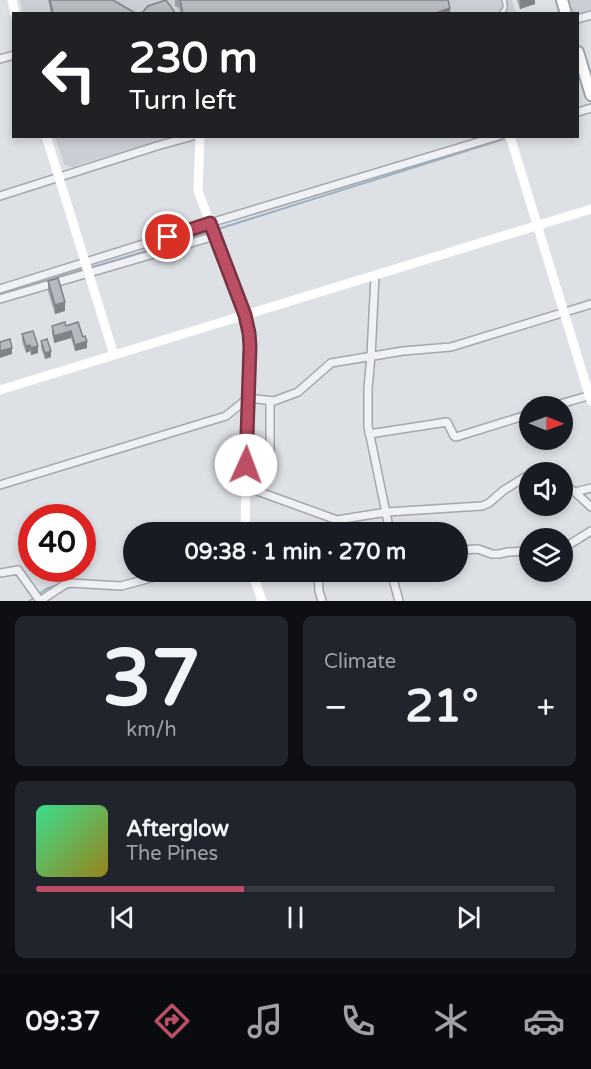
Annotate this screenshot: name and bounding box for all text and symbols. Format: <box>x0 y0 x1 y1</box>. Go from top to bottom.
text: 230 m <box>129 33 258 84</box>
icon: left <box>30 36 108 114</box>
text: Turn left <box>129 84 236 117</box>
pin <box>142 211 193 262</box>
icon: arrive <box>151 220 184 253</box>
north arrow <box>519 396 573 450</box>
map controls <box>519 396 573 582</box>
position arrow <box>214 433 278 497</box>
button: sound <box>519 462 573 516</box>
speed limit sign: 40 <box>18 504 96 582</box>
button: layers <box>519 528 573 582</box>
text: 09:38 · 1 min · 270 m <box>185 539 406 565</box>
text: 37 <box>103 632 200 726</box>
text: Climate <box>324 650 396 674</box>
text: 21° <box>405 680 479 734</box>
text: − <box>324 688 348 727</box>
text: + <box>536 688 555 727</box>
text: km/h <box>126 718 177 742</box>
text: Afterglow <box>126 816 229 842</box>
text: The Pines <box>126 842 218 866</box>
icon: previous <box>106 901 139 934</box>
icon: pause <box>279 901 312 934</box>
icon: next <box>452 901 485 934</box>
icon: directions <box>151 1000 193 1042</box>
icon: music <box>244 1000 286 1042</box>
icon: phone <box>337 1000 379 1042</box>
icon: climate <box>430 1000 472 1042</box>
icon: car <box>523 1000 565 1042</box>
text: 09:37 <box>26 1005 100 1038</box>

